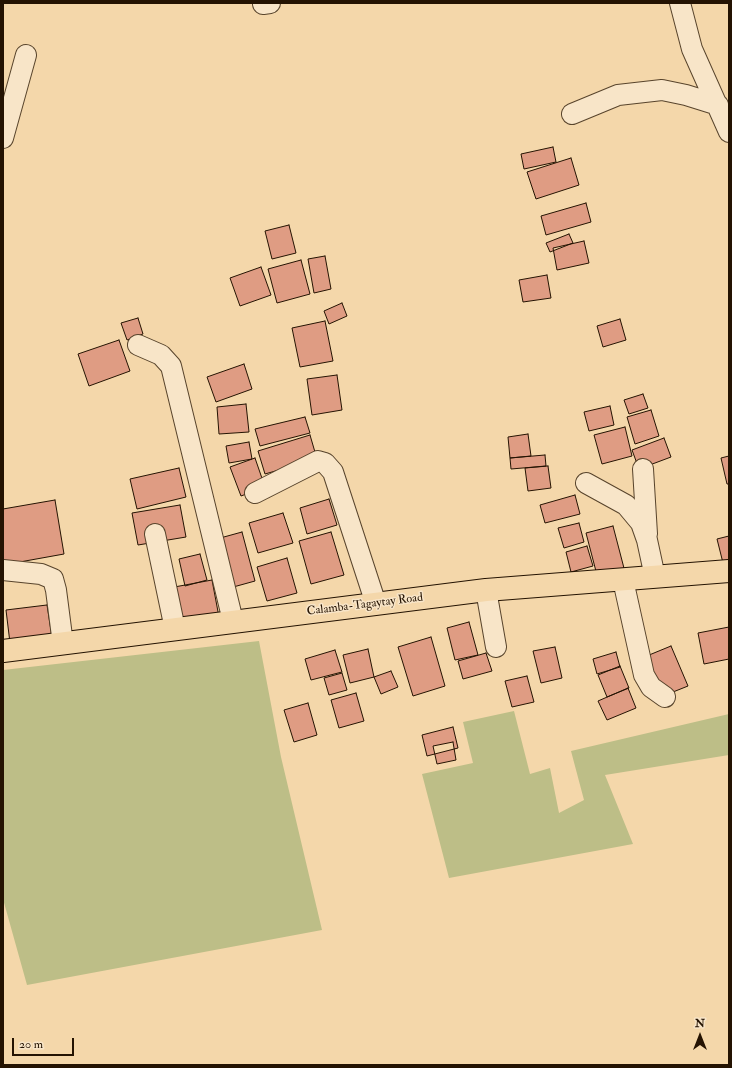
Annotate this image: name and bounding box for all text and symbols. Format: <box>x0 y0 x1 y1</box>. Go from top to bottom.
street label: Calamba-Tagaytay Road <box>306 591 424 619</box>
north arrow <box>680 1016 720 1056</box>
text: N <box>695 1017 705 1030</box>
scale bar <box>14 1030 76 1056</box>
text: 20 m <box>19 1037 43 1052</box>

